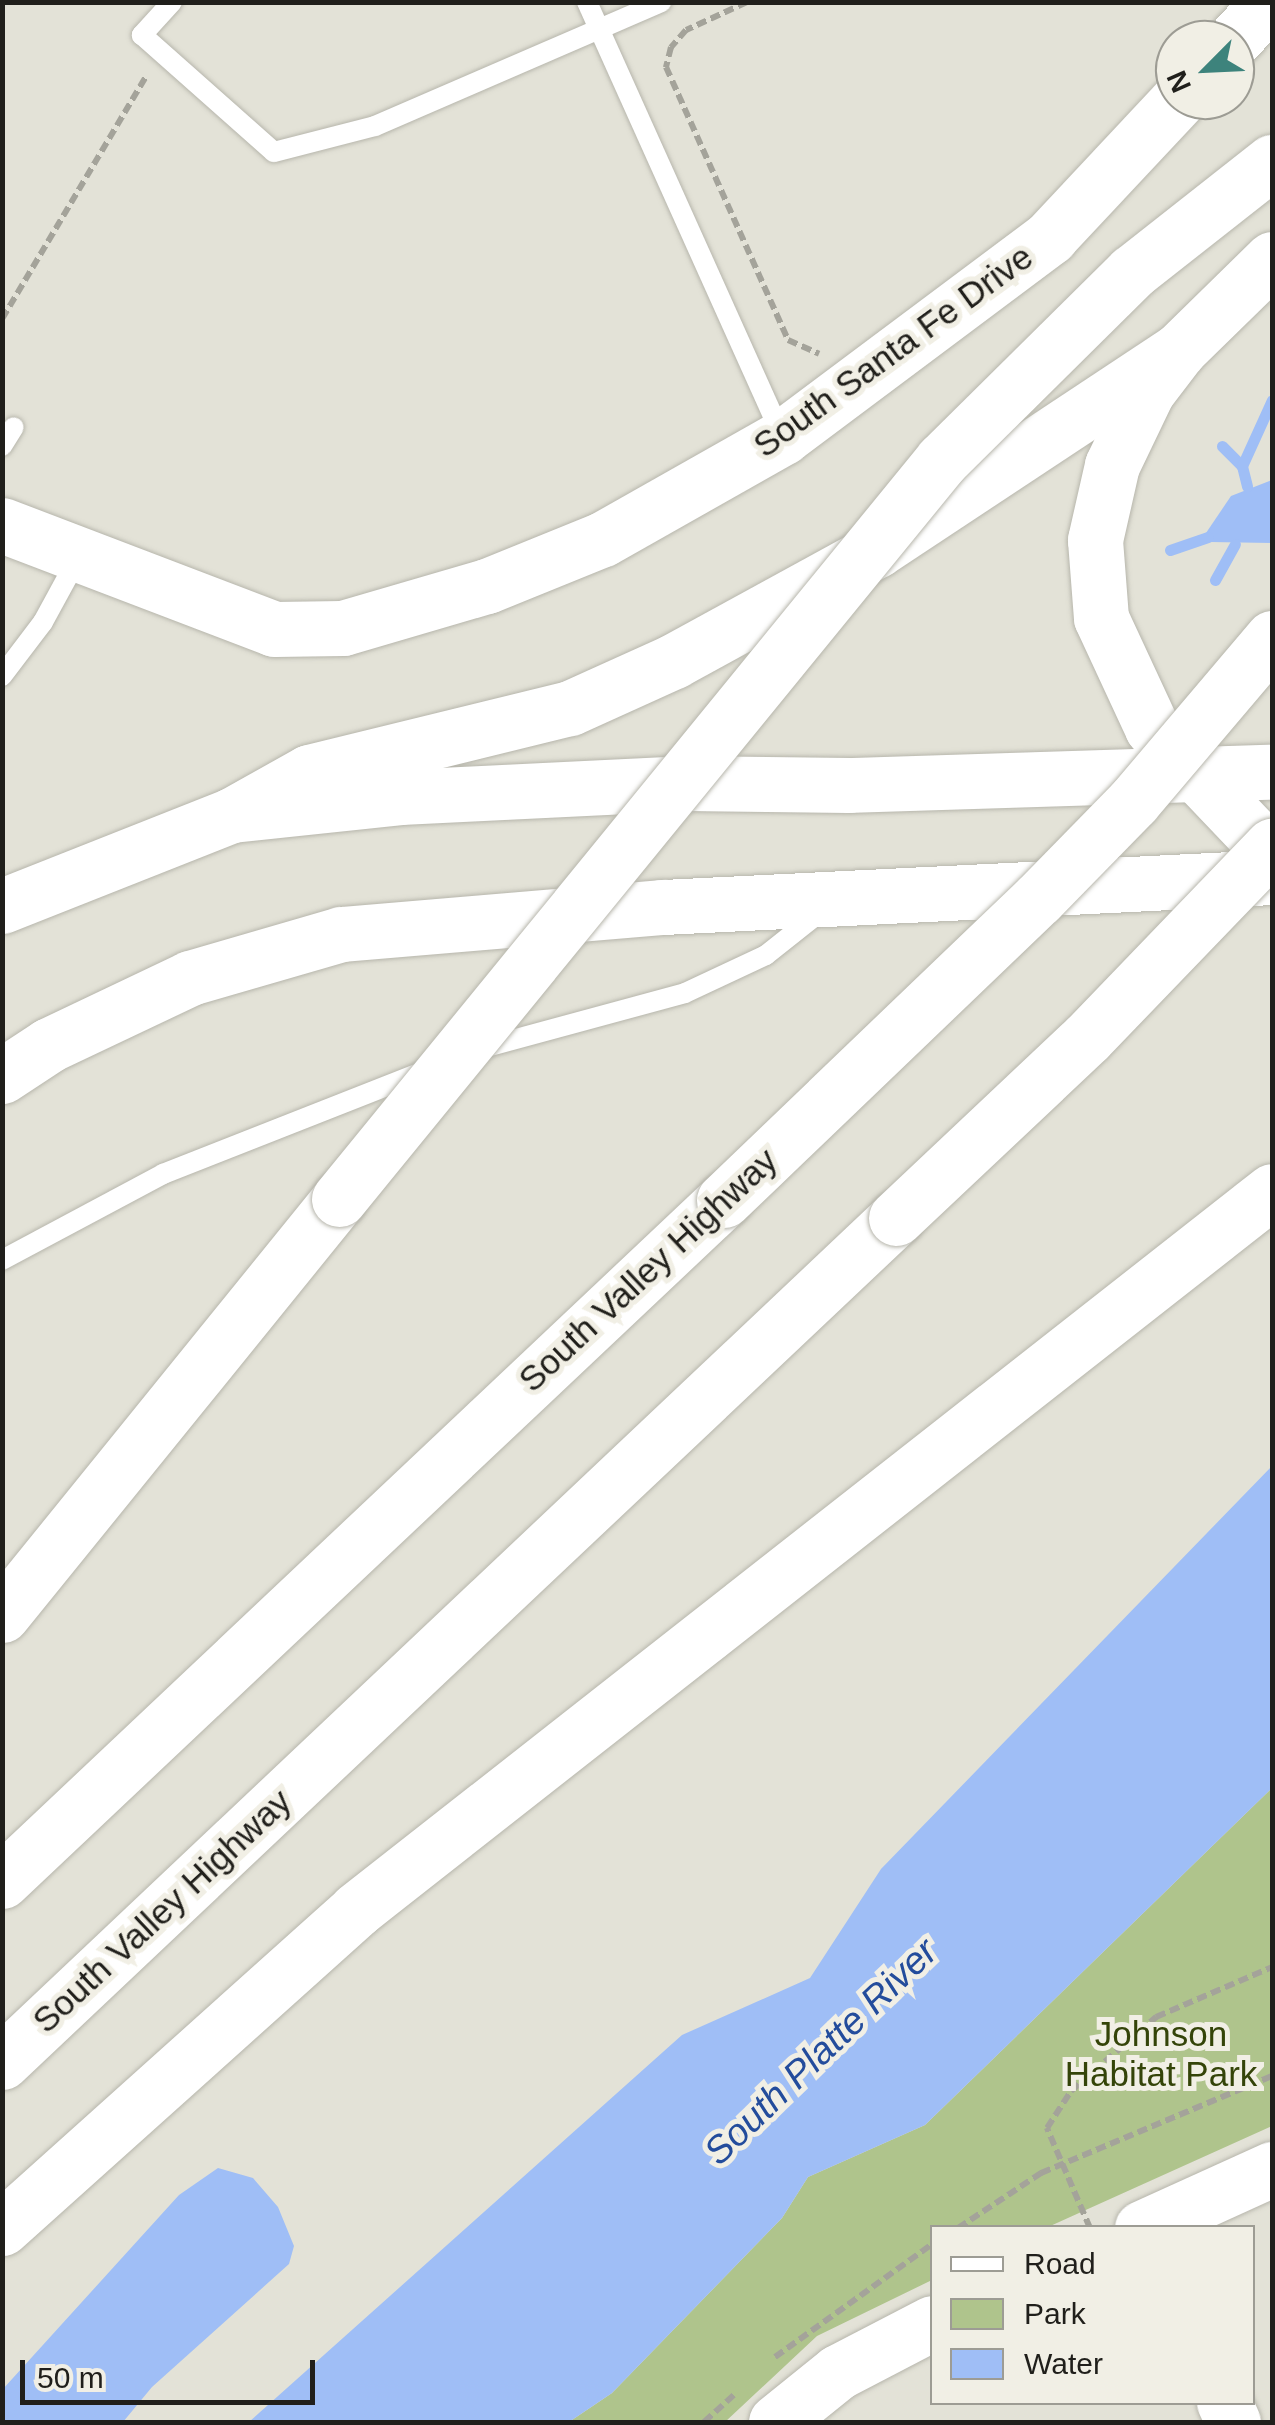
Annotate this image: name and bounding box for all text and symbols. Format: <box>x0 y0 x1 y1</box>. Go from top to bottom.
north arrow <box>1155 20 1255 120</box>
text: N <box>1161 66 1197 97</box>
street label: South Santa Fe Drive <box>745 236 1041 466</box>
street label: South Valley Highway <box>510 1139 786 1401</box>
street label: South Valley Highway <box>24 1780 300 2042</box>
water label: South Platte River <box>695 1929 947 2175</box>
park label: Johnson Habitat Park <box>1065 2013 1257 2095</box>
legend <box>930 2225 1255 2405</box>
text: Road <box>1024 2247 1096 2280</box>
text: Park <box>1024 2297 1086 2330</box>
scale bar <box>25 2340 320 2402</box>
text: Water <box>1024 2347 1103 2380</box>
text: 50 m <box>37 2361 104 2394</box>

